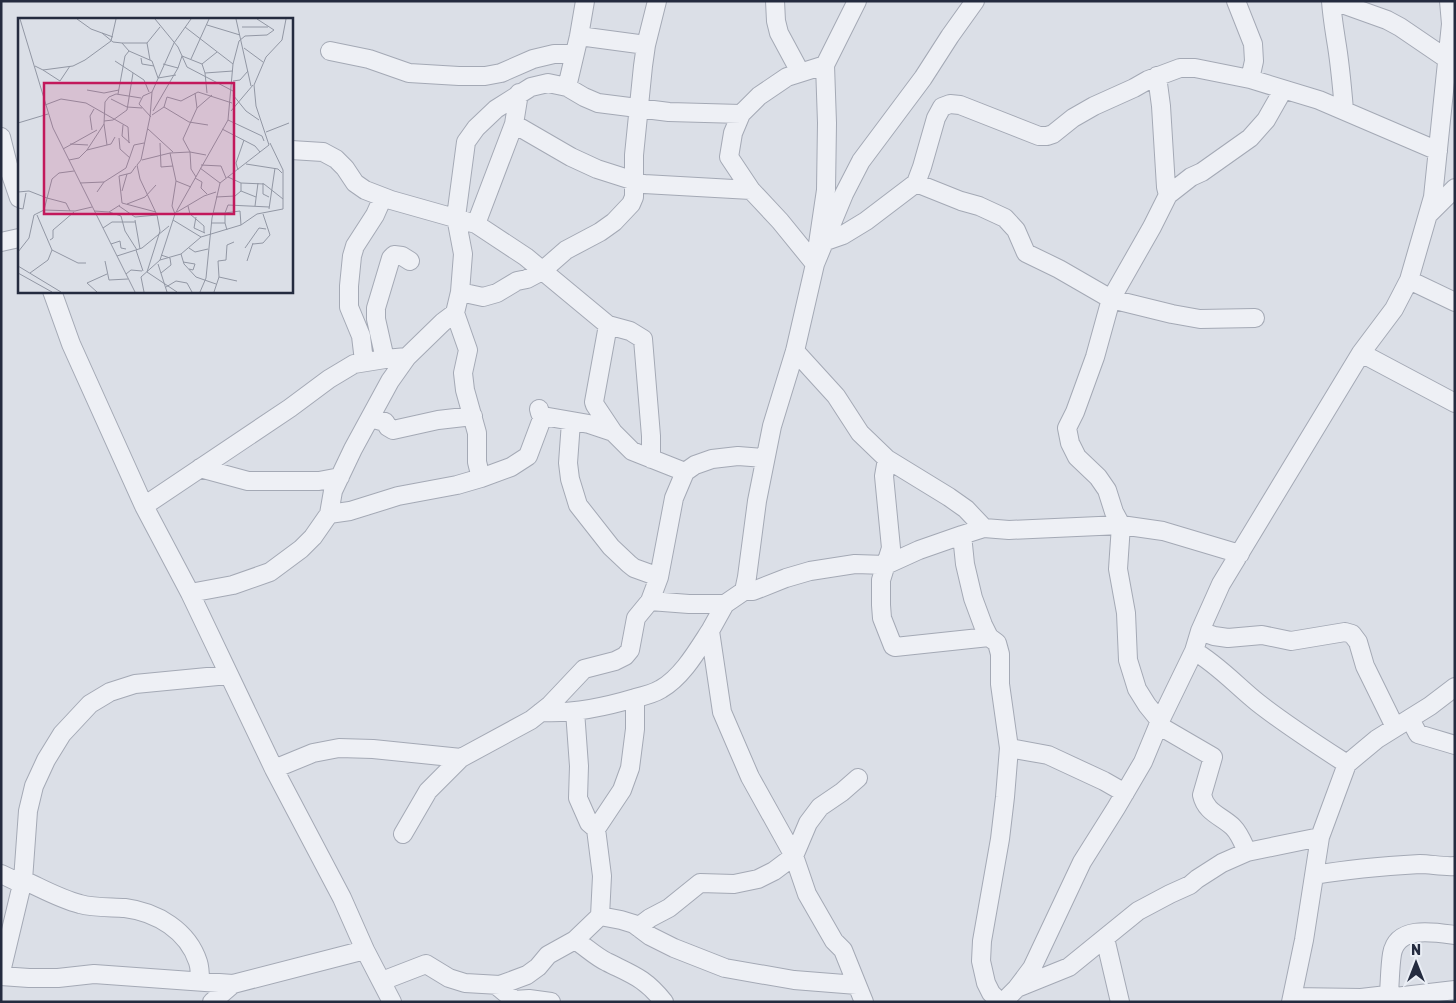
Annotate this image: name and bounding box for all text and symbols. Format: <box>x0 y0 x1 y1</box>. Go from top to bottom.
inset map <box>18 18 292 292</box>
north arrow <box>1391 938 1441 988</box>
text: N <box>1411 942 1421 959</box>

